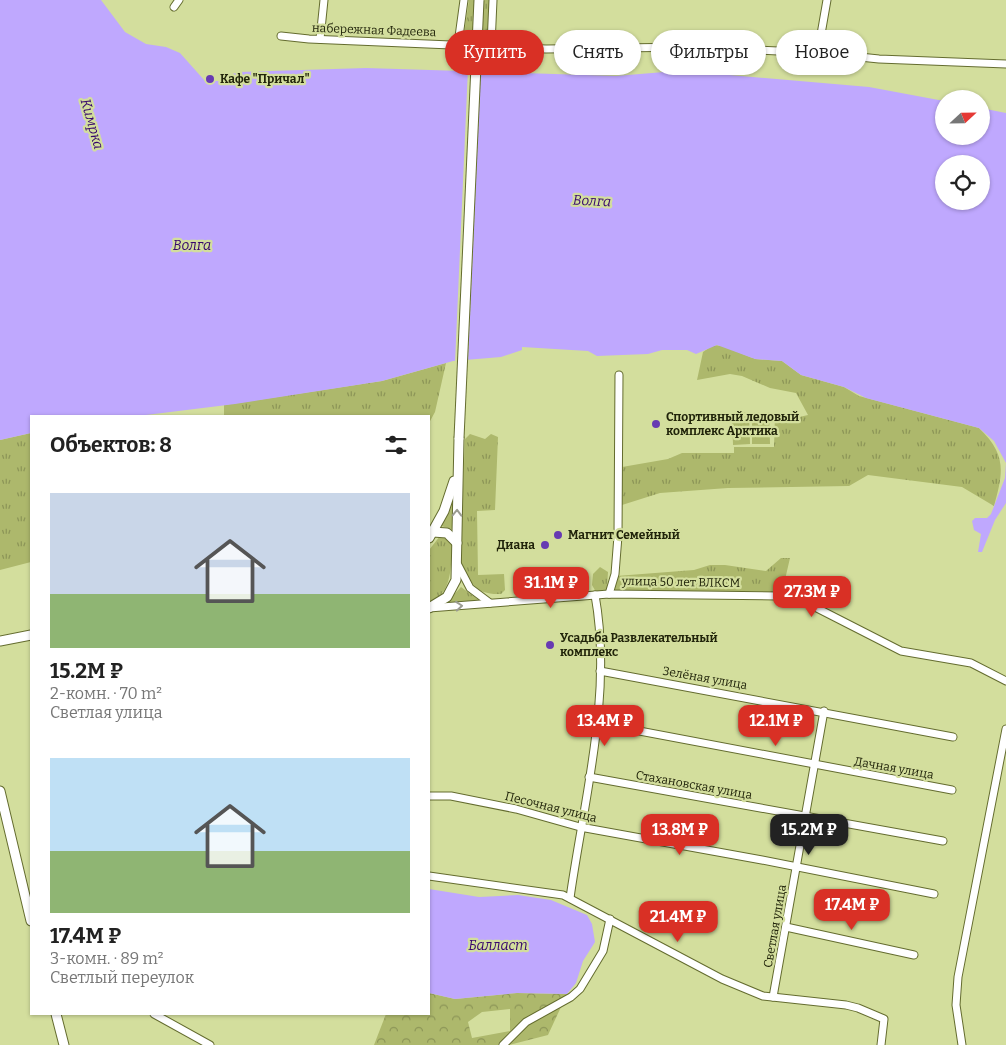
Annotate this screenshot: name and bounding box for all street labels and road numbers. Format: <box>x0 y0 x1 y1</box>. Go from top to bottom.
street label: набережная Фадеева <box>312 21 437 39</box>
street label: улица 50 лет ВЛКСМ <box>621 574 741 590</box>
street label: Зелёная улица <box>662 664 749 692</box>
street label: Дачная улица <box>853 754 935 782</box>
street label: Стахановская улица <box>635 768 754 802</box>
street label: Песочная улица <box>504 789 599 825</box>
street label: Светлая улица <box>761 883 789 969</box>

